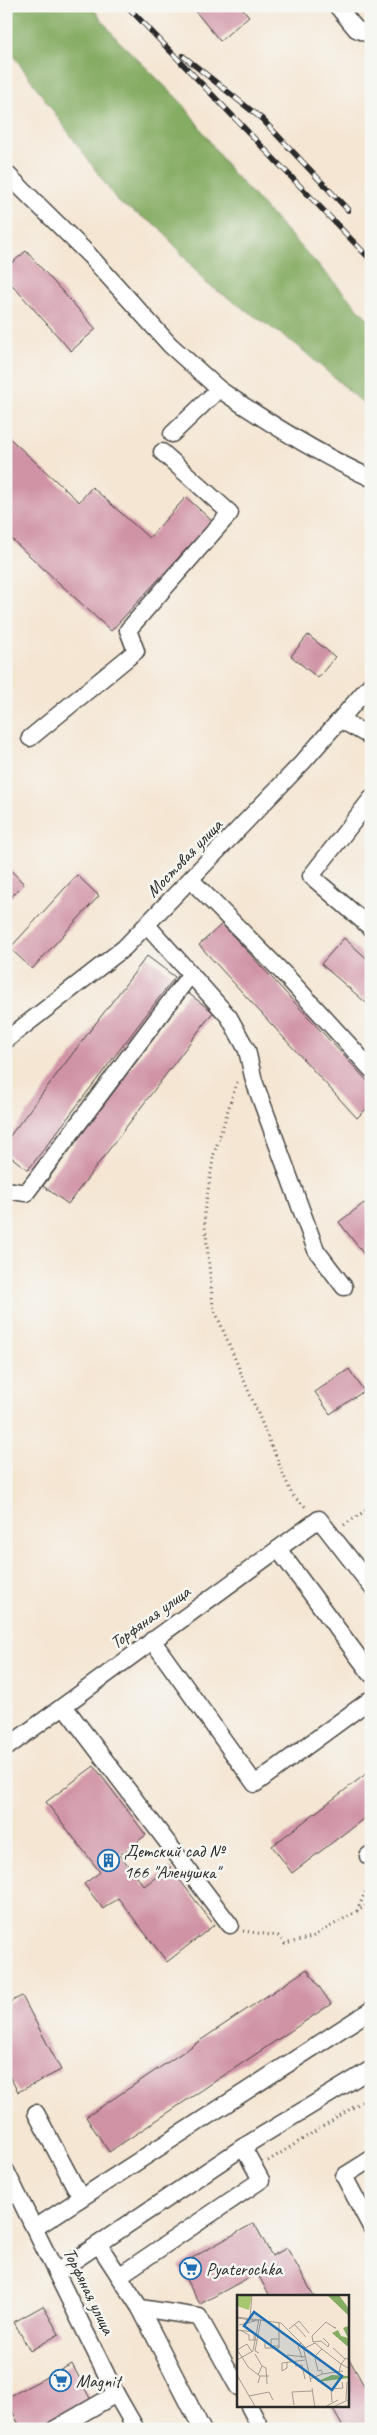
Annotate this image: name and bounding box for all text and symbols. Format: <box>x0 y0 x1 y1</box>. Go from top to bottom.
street label: Мостовая улица <box>141 813 228 902</box>
street label: Торфяная улица <box>106 1580 195 1653</box>
place label: Детский сад № 166 "Аленушка" <box>124 1840 227 1883</box>
building icon: Детский сад № 166 "Аленушка" <box>96 1849 120 1873</box>
street label: Торфяная улица <box>59 2244 120 2339</box>
supermarket icon: Pyaterochka <box>178 2257 202 2281</box>
place label: Pyaterochka <box>206 2258 283 2280</box>
inset map <box>237 2295 350 2408</box>
supermarket icon: Magnit <box>48 2369 72 2393</box>
place label: Magnit <box>76 2370 124 2392</box>

